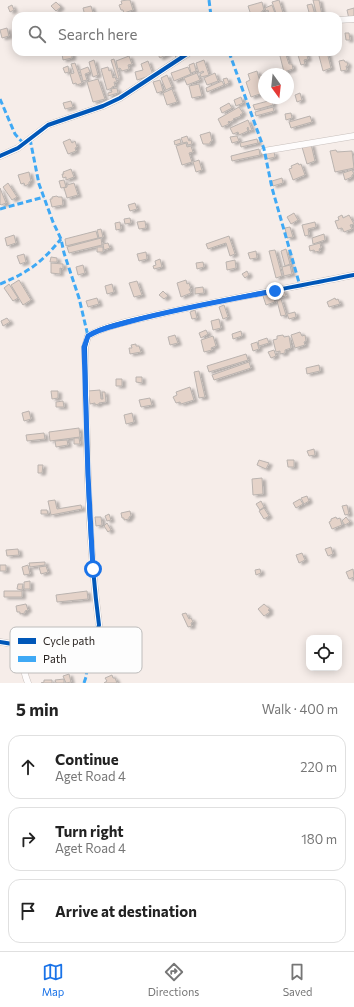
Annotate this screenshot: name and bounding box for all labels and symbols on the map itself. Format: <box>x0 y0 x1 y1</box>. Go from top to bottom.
north arrow <box>258 68 294 104</box>
route end <box>266 282 284 300</box>
route start <box>84 560 102 578</box>
legend <box>10 627 142 673</box>
text: Cycle path <box>43 634 95 647</box>
text: Path <box>43 652 66 665</box>

